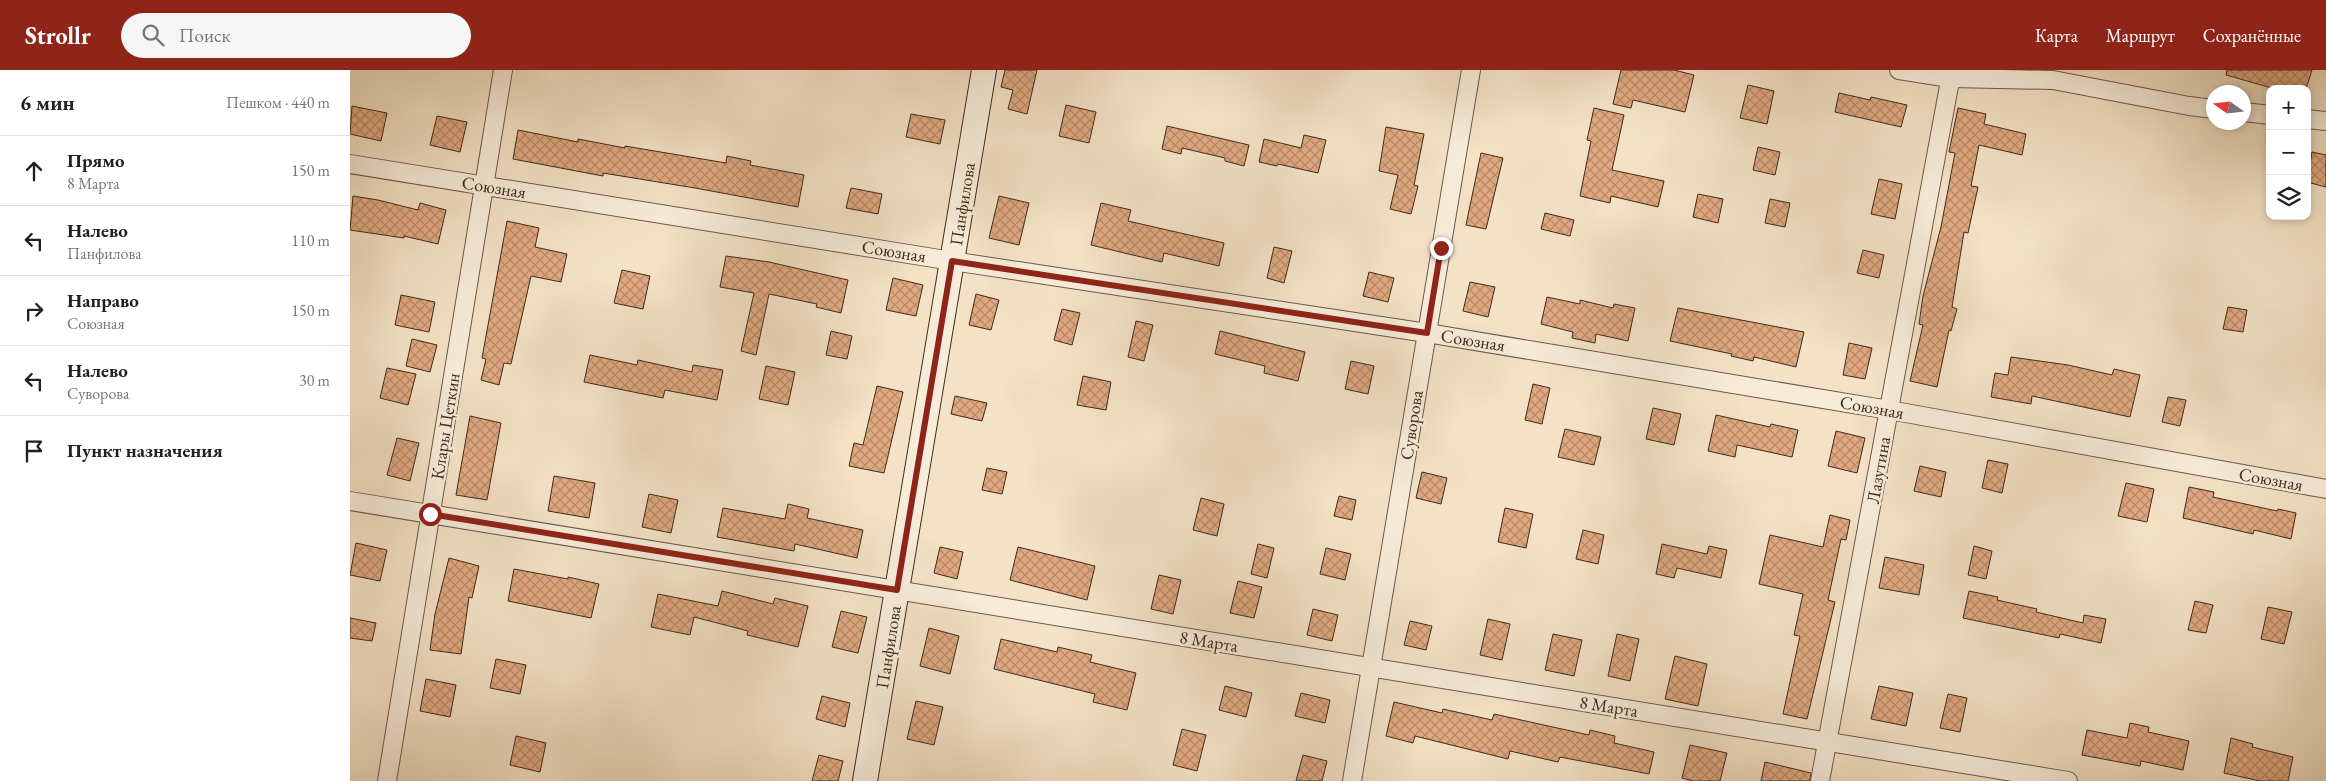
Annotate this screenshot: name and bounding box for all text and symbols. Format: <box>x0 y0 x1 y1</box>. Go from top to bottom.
search box <box>121 13 471 58</box>
text: Strollr <box>25 20 91 51</box>
icon: search <box>139 21 167 49</box>
text: Поиск <box>179 23 231 48</box>
text: Карта <box>2035 24 2078 47</box>
text: Маршрут <box>2106 24 2175 47</box>
text: Сохранённые <box>2203 24 2301 47</box>
north arrow <box>2206 85 2251 130</box>
map controls <box>2266 85 2311 220</box>
button: + <box>2266 85 2311 130</box>
text: 6 мин <box>20 89 75 116</box>
text: Пешком · 440 m <box>226 92 330 113</box>
button: − <box>2266 130 2311 175</box>
text: Прямо <box>67 148 125 173</box>
icon: ahead <box>20 157 48 185</box>
text: 150 m <box>291 160 330 181</box>
street label: Панфилова <box>944 160 980 247</box>
street label: Союзная <box>460 171 528 203</box>
text: 8 Марта <box>67 173 120 194</box>
button: layers <box>2266 175 2311 220</box>
text: Налево <box>67 218 128 243</box>
icon: left <box>20 227 48 255</box>
text: 110 m <box>291 230 330 251</box>
street label: Союзная <box>860 235 928 267</box>
route end <box>1430 237 1453 260</box>
text: Панфилова <box>67 243 142 264</box>
text: Направо <box>67 288 139 313</box>
icon: right <box>20 297 48 325</box>
text: 150 m <box>291 300 330 321</box>
text: Союзная <box>67 313 125 334</box>
street label: Союзная <box>1439 324 1507 356</box>
text: Налево <box>67 358 128 383</box>
icon: left <box>20 367 48 395</box>
text: 30 m <box>299 370 330 391</box>
street label: Клары Цеткин <box>425 371 465 481</box>
text: Суворова <box>67 383 129 404</box>
street label: Суворова <box>1394 388 1428 462</box>
street label: Союзная <box>1838 390 1906 424</box>
street label: Лазутина <box>1861 434 1895 505</box>
icon: arrive <box>20 437 48 465</box>
text: Пункт назначения <box>67 438 223 463</box>
street label: Союзная <box>2237 462 2305 496</box>
route start <box>419 503 442 526</box>
street label: Панфилова <box>870 603 906 690</box>
street label: 8 Марта <box>1178 625 1241 657</box>
street label: 8 Марта <box>1578 690 1641 722</box>

